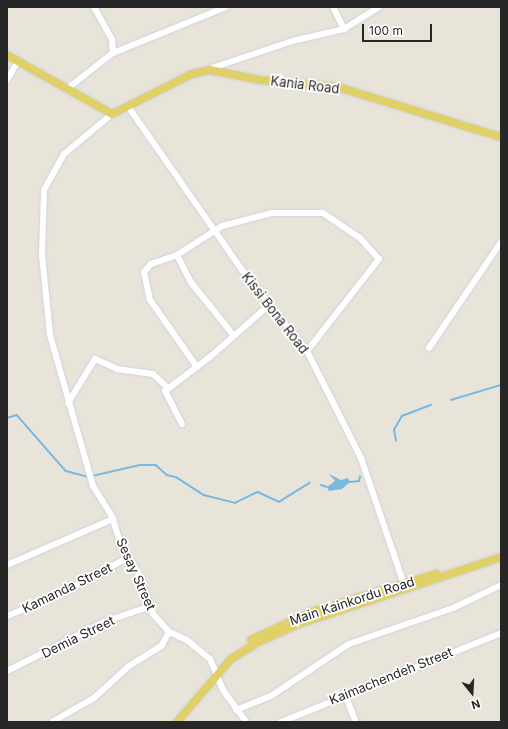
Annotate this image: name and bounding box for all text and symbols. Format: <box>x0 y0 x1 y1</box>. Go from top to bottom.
scale bar <box>364 16 434 42</box>
text: 100 m <box>369 23 403 38</box>
street label: Kania Road <box>270 73 340 97</box>
street label: Kissi Bona Road <box>238 269 312 357</box>
street label: Sesay Street <box>113 535 159 613</box>
street label: Kamanda Street <box>20 560 114 616</box>
street label: Main Kainkordu Road <box>288 573 416 629</box>
street label: Demia Street <box>39 613 117 661</box>
street label: Kaimachendeh Street <box>327 644 455 708</box>
north arrow <box>452 673 492 713</box>
text: N <box>470 696 482 712</box>

